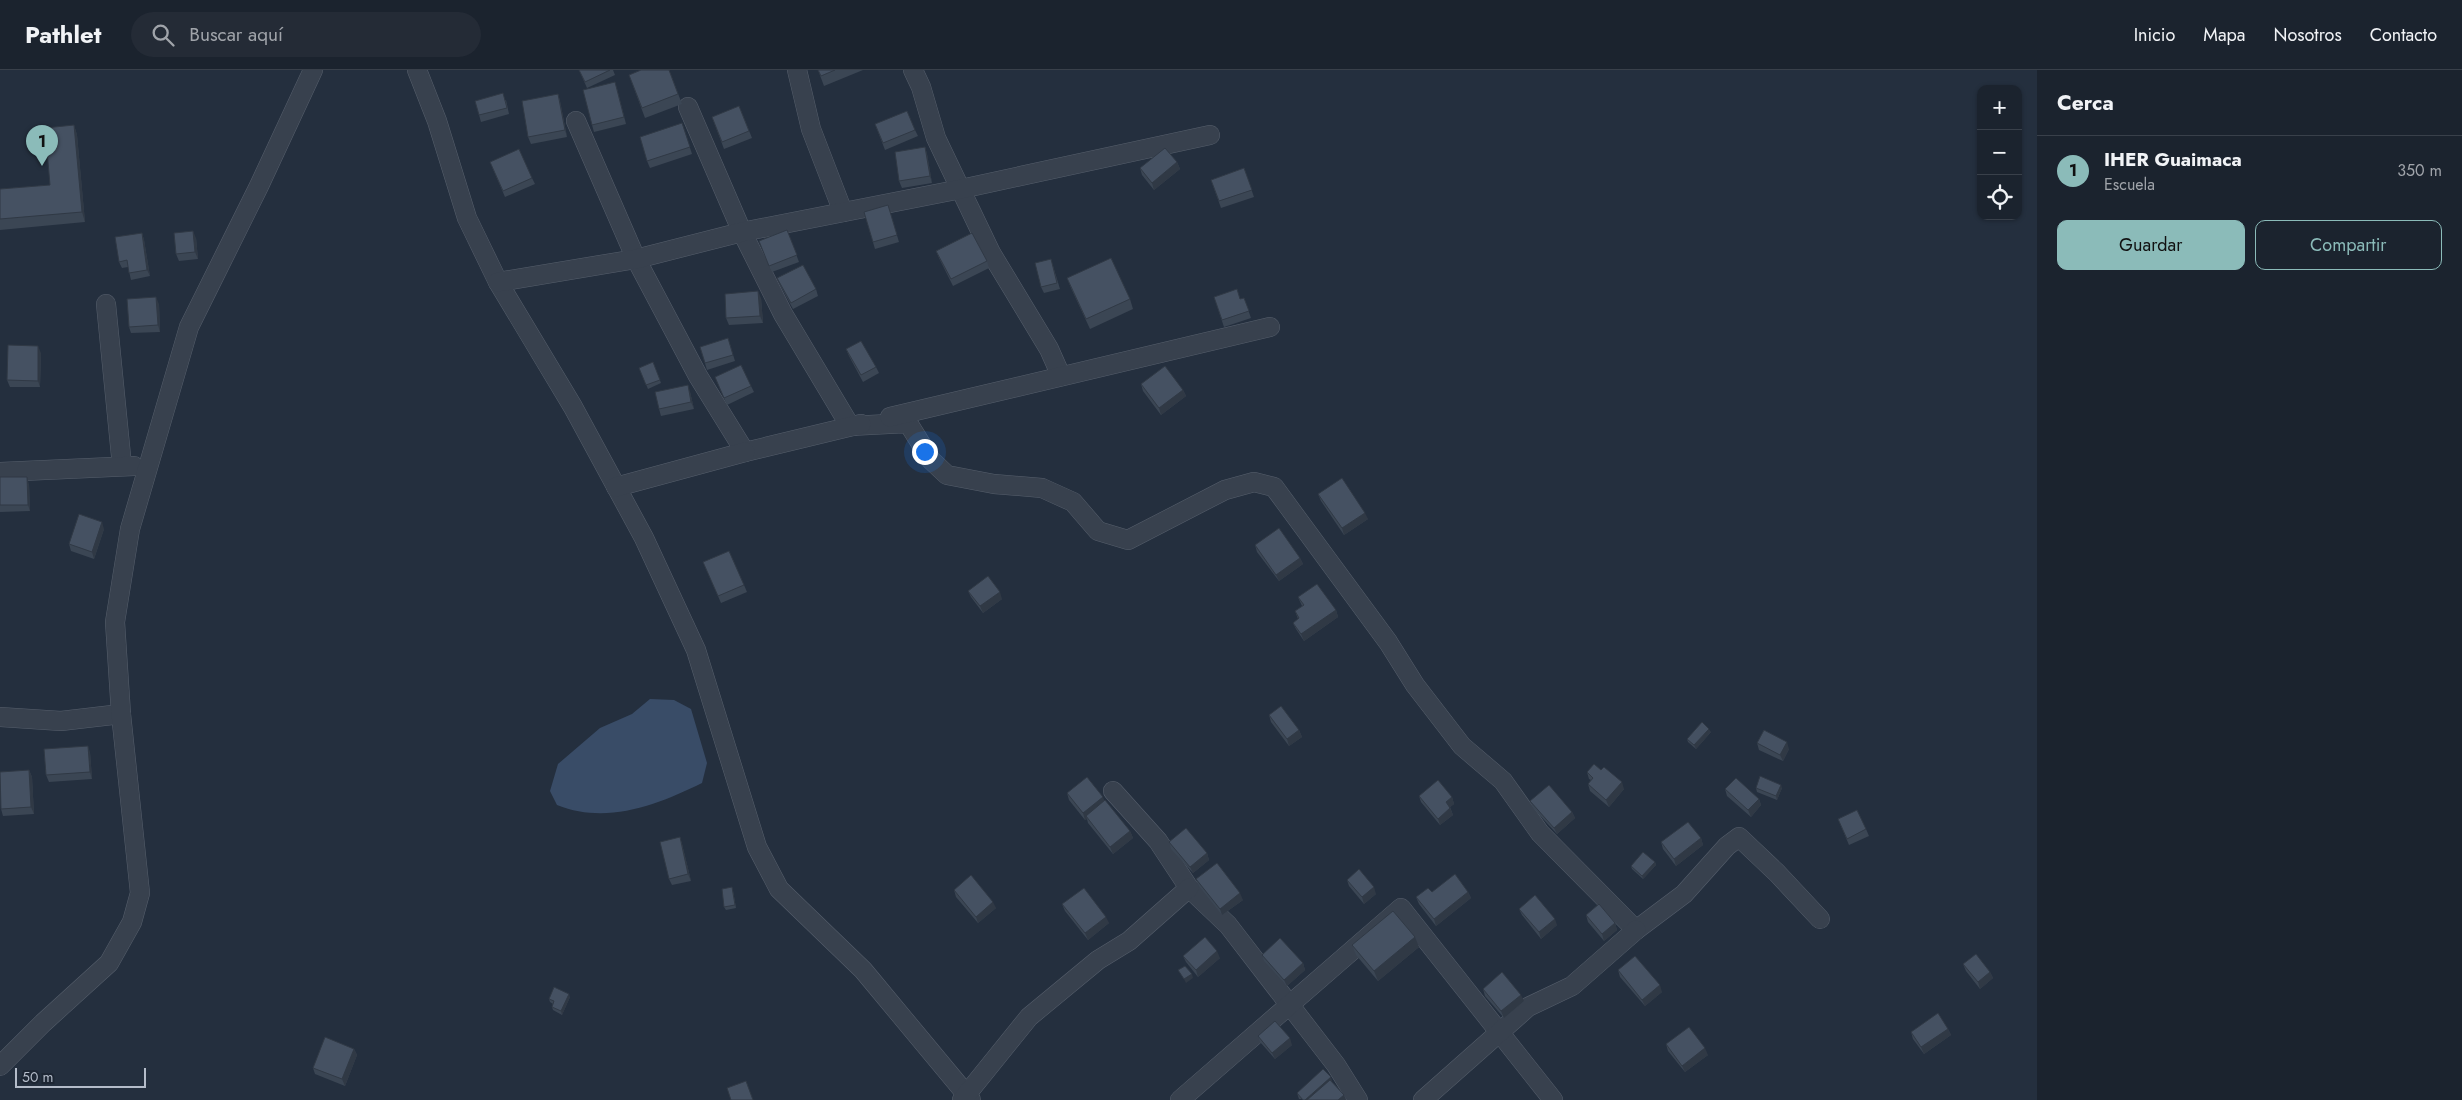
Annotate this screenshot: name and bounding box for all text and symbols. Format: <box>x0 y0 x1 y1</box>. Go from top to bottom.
search box <box>131 12 481 57</box>
text: Pathlet <box>25 17 101 52</box>
icon: search <box>149 21 177 49</box>
text: Buscar aquí <box>189 21 283 48</box>
text: Inicio <box>2134 22 2175 48</box>
text: Mapa <box>2203 22 2245 48</box>
text: Nosotros <box>2273 22 2342 48</box>
text: Contacto <box>2370 22 2437 48</box>
map controls <box>1977 85 2022 220</box>
button: + <box>1977 85 2022 130</box>
text: Cerca <box>2057 88 2114 118</box>
pin: 1 <box>26 125 58 166</box>
button: − <box>1977 130 2022 175</box>
text: IHER Guaimaca <box>2104 146 2242 173</box>
text: 1 <box>2069 159 2077 182</box>
text: 350 m <box>2397 159 2442 182</box>
text: Escuela <box>2104 173 2155 196</box>
button: locate <box>1977 175 2022 220</box>
button: Guardar <box>2057 220 2245 270</box>
button: Compartir <box>2255 220 2442 270</box>
your location <box>912 439 938 465</box>
scale bar <box>15 1065 146 1088</box>
text: 50 m <box>22 1067 53 1087</box>

